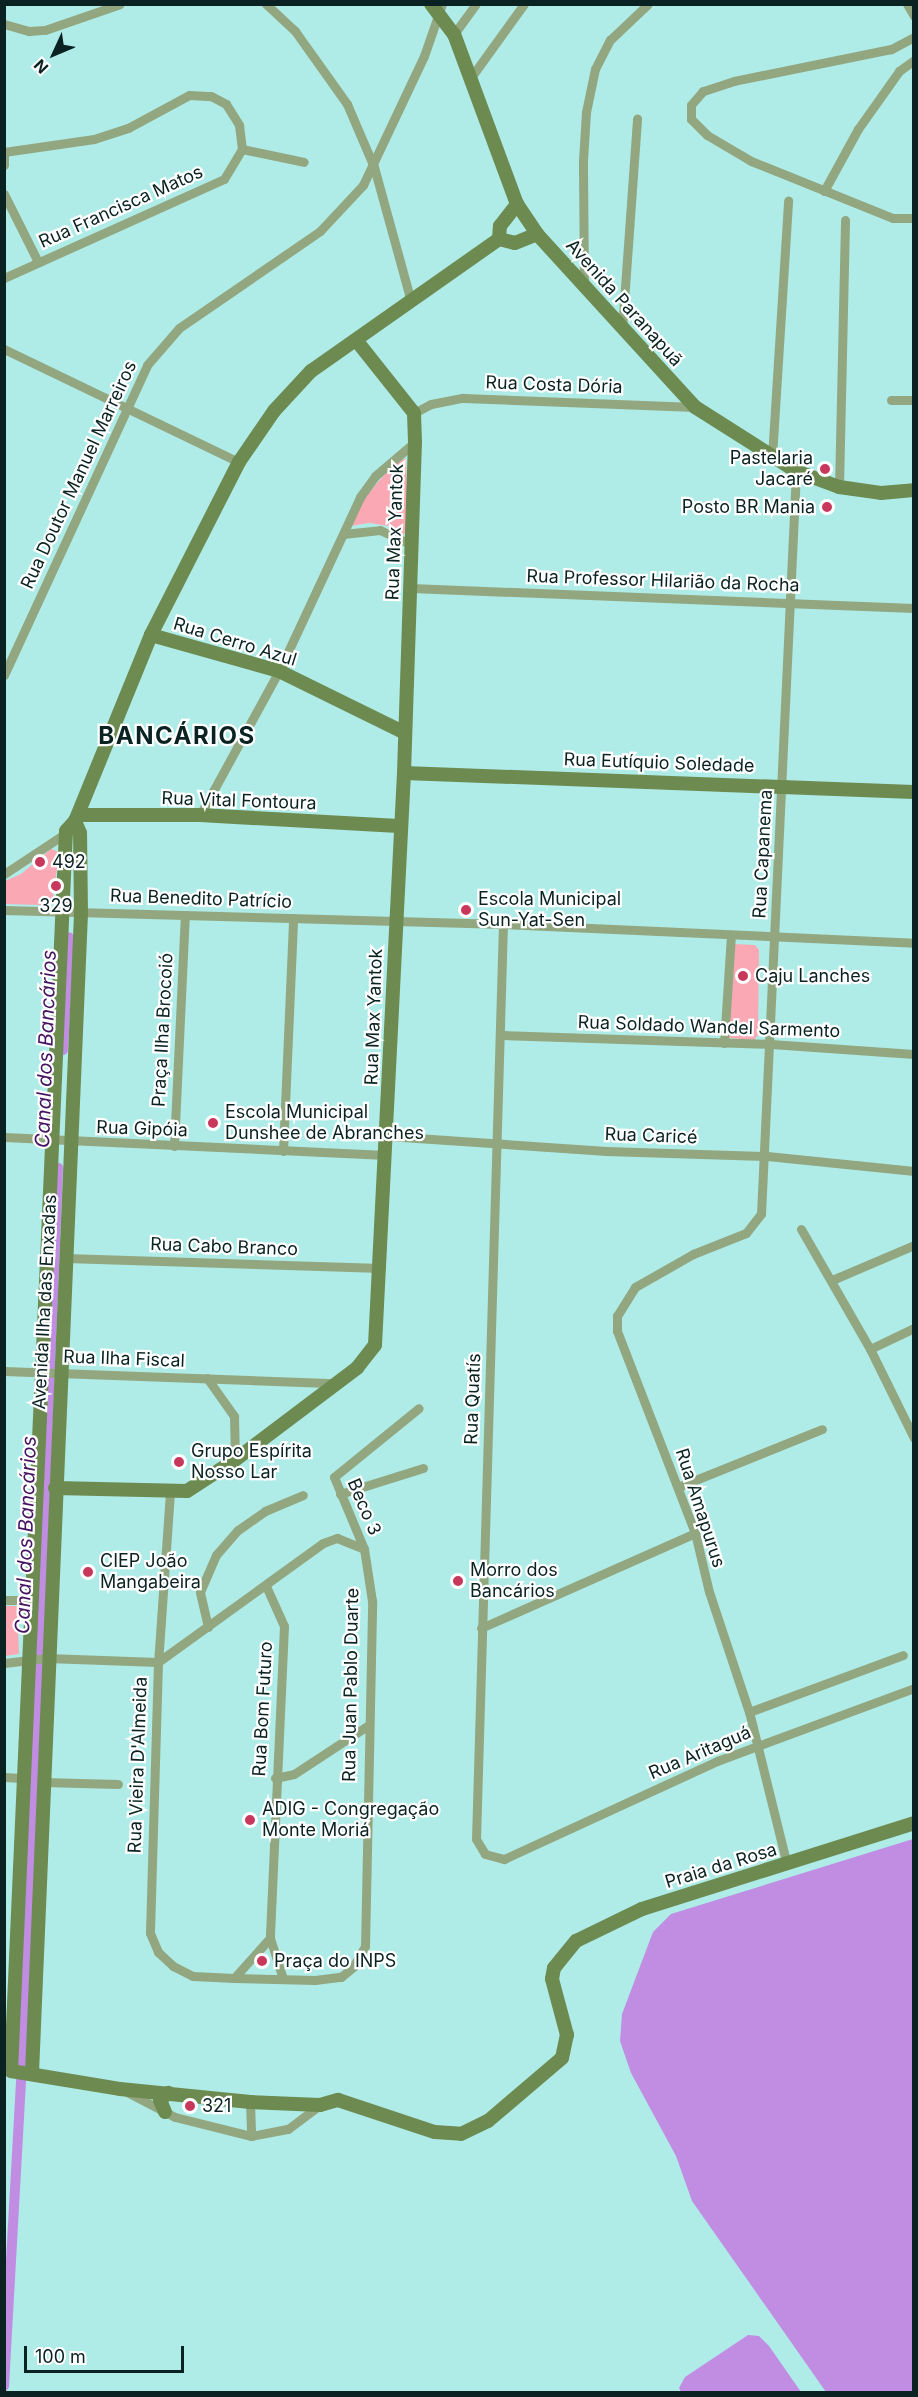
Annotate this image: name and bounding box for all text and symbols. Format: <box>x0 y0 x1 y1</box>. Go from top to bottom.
north arrow <box>24 24 84 84</box>
text: N <box>30 55 52 78</box>
street label: Rua Francisca Matos <box>36 161 206 253</box>
street label: Avenida Paranapuã <box>561 235 687 371</box>
street label: Rua Doutor Manuel Marreiros <box>17 357 141 593</box>
street label: Rua Costa Dória <box>485 372 623 398</box>
place label: Pastelaria Jacaré <box>730 448 813 490</box>
marker: Pastelaria Jacaré <box>818 462 832 476</box>
street label: Rua Max Yantok <box>382 463 408 601</box>
place label: Posto BR Mania <box>682 496 815 518</box>
marker: Posto BR Mania <box>820 500 834 514</box>
street label: Rua Professor Hilarião da Rocha <box>526 565 800 597</box>
street label: Rua Cerro Azul <box>171 613 299 671</box>
district label: BANCÁRIOS <box>98 722 256 750</box>
street label: Rua Eutíquio Soledade <box>563 749 755 777</box>
street label: Rua Vital Fontoura <box>161 788 317 814</box>
street label: Rua Capanema <box>749 789 777 919</box>
place label: 492 <box>52 851 86 873</box>
marker: 492 <box>33 855 47 869</box>
marker: 329 <box>49 879 63 893</box>
street label: Rua Benedito Patrício <box>110 885 292 913</box>
place label: Escola Municipal Sun-Yat-Sen <box>478 889 621 932</box>
place label: 329 <box>39 895 73 917</box>
marker: Escola Municipal Sun-Yat-Sen <box>459 903 473 917</box>
street label: Rua Max Yantok <box>361 948 387 1086</box>
water label: Canal dos Bancários <box>31 950 61 1148</box>
street label: Praça Ilha Brocoió <box>148 952 178 1108</box>
place label: Caju Lanches <box>755 965 870 987</box>
marker: Caju Lanches <box>736 969 750 983</box>
street label: Rua Soldado Wandel Sarmento <box>577 1012 841 1042</box>
place label: Escola Municipal Dunshee de Abranches <box>225 1102 424 1144</box>
marker: Escola Municipal Dunshee de Abranches <box>206 1116 220 1130</box>
street label: Rua Gipóia <box>96 1117 188 1141</box>
street label: Rua Caricé <box>604 1124 698 1148</box>
street label: Avenida Ilha das Enxadas <box>29 1194 61 1410</box>
street label: Rua Cabo Branco <box>150 1234 298 1260</box>
street label: Rua Ilha Fiscal <box>63 1346 185 1372</box>
street label: Rua Quatís <box>461 1353 485 1445</box>
water label: Canal dos Bancários <box>11 1436 41 1634</box>
place label: Grupo Espírita Nosso Lar <box>191 1441 312 1484</box>
street label: Rua Amapurus <box>671 1446 729 1570</box>
marker: Grupo Espírita Nosso Lar <box>172 1455 186 1469</box>
street label: Beco 3 <box>342 1475 386 1539</box>
place label: CIEP João Mangabeira <box>100 1551 201 1594</box>
place label: Morro dos Bancários <box>470 1560 558 1602</box>
marker: CIEP João Mangabeira <box>81 1565 95 1579</box>
marker: Morro dos Bancários <box>451 1574 465 1588</box>
street label: Rua Juan Pablo Duarte <box>339 1588 363 1782</box>
street label: Rua Bom Futuro <box>249 1641 277 1777</box>
street label: Rua Vieira D'Almeida <box>124 1676 152 1854</box>
street label: Rua Aritaguá <box>646 1722 754 1784</box>
place label: ADIG - Congregação Monte Moriá <box>262 1799 439 1842</box>
marker: ADIG - Congregação Monte Moriá <box>243 1813 257 1827</box>
street label: Praia da Rosa <box>662 1839 780 1893</box>
place label: Praça do INPS <box>274 1950 396 1972</box>
marker: Praça do INPS <box>255 1954 269 1968</box>
place label: 321 <box>202 2095 231 2117</box>
marker: 321 <box>183 2099 197 2113</box>
scale bar <box>27 2334 188 2372</box>
text: 100 m <box>35 2346 86 2367</box>

